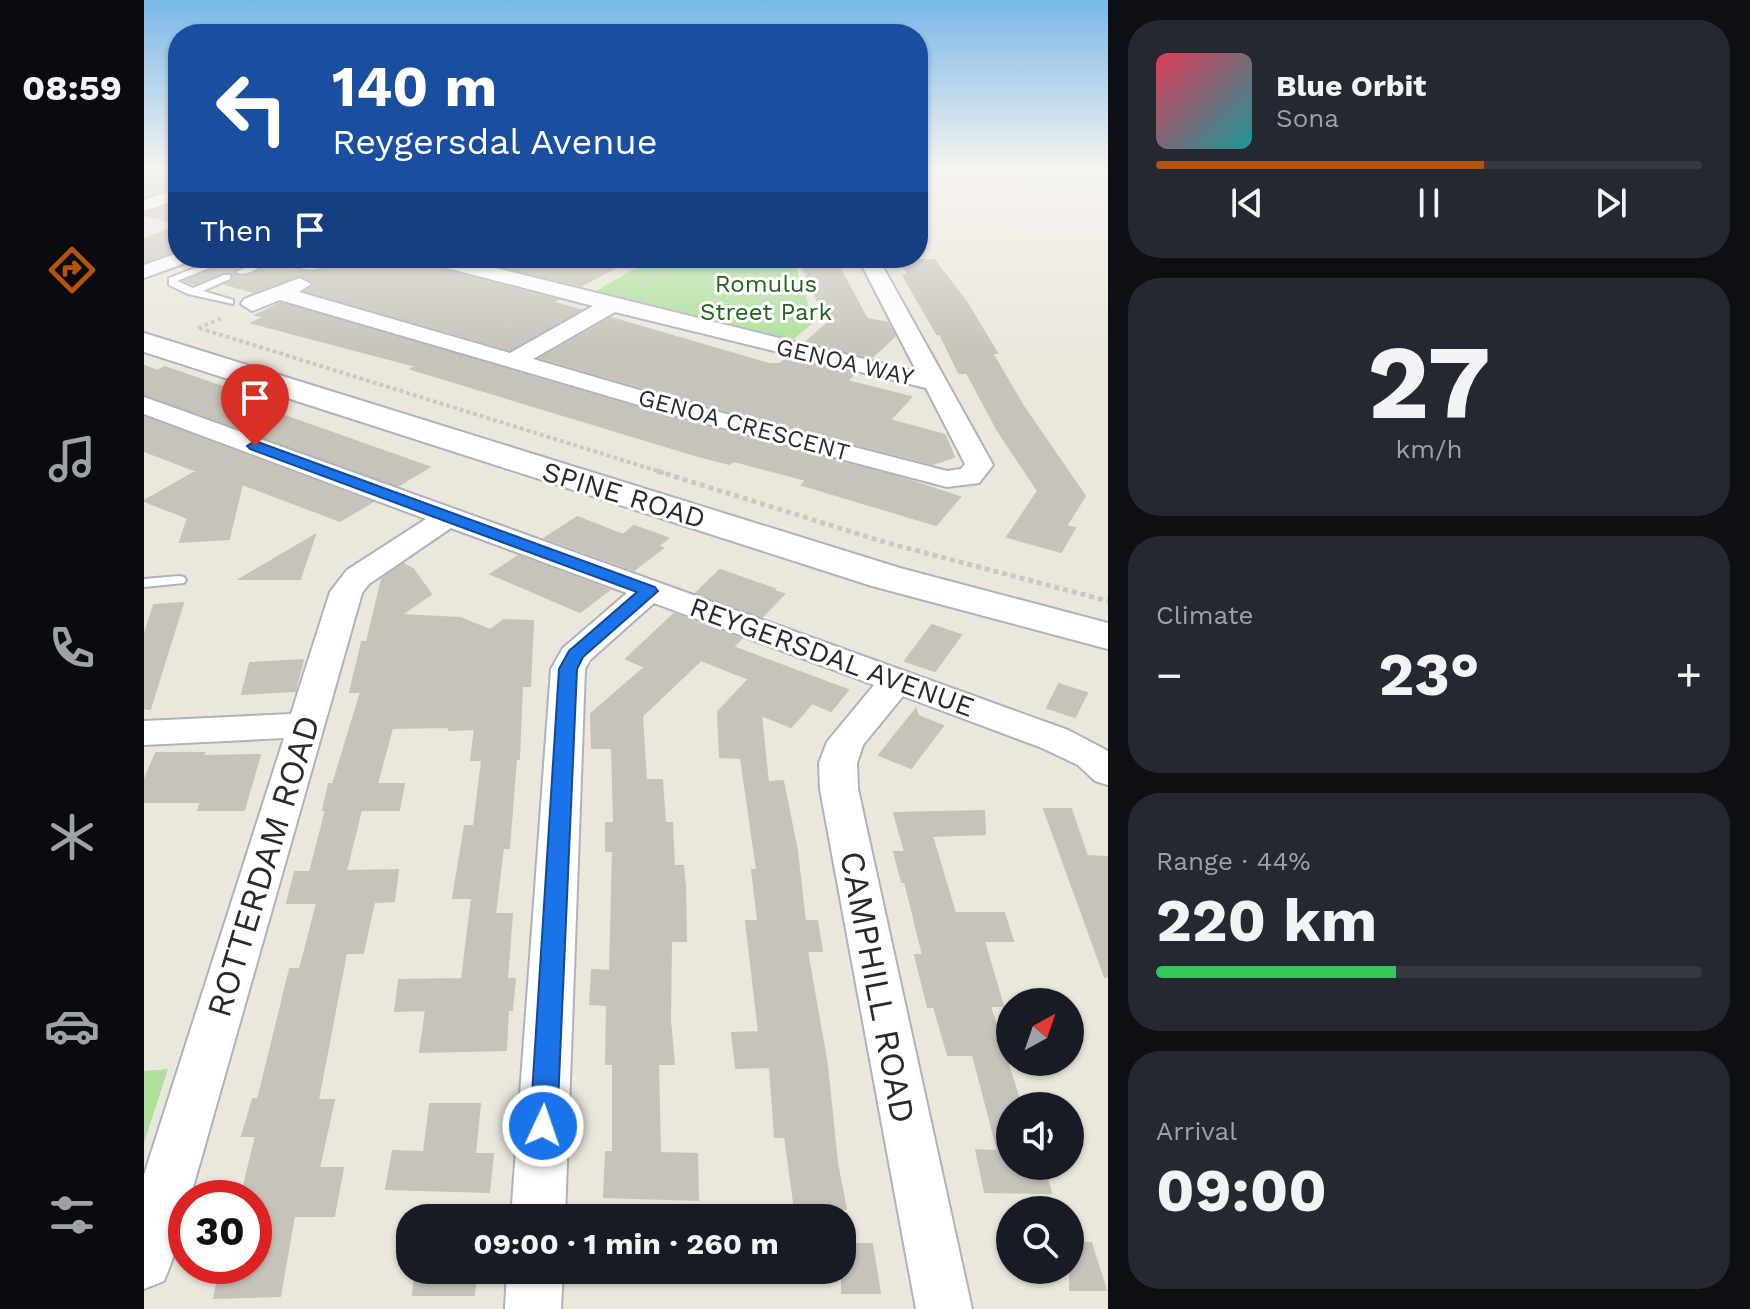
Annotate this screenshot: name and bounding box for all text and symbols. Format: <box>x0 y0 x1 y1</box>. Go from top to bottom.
text: 140 m <box>332 54 497 120</box>
icon: left <box>200 56 304 160</box>
text: 08:59 <box>22 67 122 109</box>
text: Blue Orbit <box>1276 68 1426 103</box>
text: Sona <box>1276 103 1339 133</box>
text: Reygersdal Avenue <box>332 121 658 163</box>
icon: previous <box>1225 181 1269 225</box>
icon: pause <box>1407 181 1451 225</box>
icon: next <box>1589 181 1633 225</box>
icon: arrive <box>288 208 332 252</box>
text: Then <box>200 213 272 248</box>
icon: directions <box>44 242 100 298</box>
park label: Romulus Street Park <box>700 270 832 326</box>
text: 27 <box>1367 321 1491 443</box>
street label: GENOA WAY <box>773 333 917 391</box>
pin <box>221 364 289 446</box>
icon: arrive <box>233 376 277 420</box>
street label: GENOA CRESCENT <box>635 383 853 467</box>
icon: music <box>44 431 100 487</box>
text: km/h <box>1396 434 1462 464</box>
street label: SPINE ROAD <box>538 455 710 535</box>
street label: REYGERSDAL AVENUE <box>685 590 979 724</box>
text: Climate <box>1156 600 1254 630</box>
icon: phone <box>44 620 100 676</box>
text: 23° <box>1378 639 1480 710</box>
text: − <box>1156 649 1183 701</box>
text: + <box>1675 649 1702 701</box>
street label: ROTTERDAM ROAD <box>198 710 328 1022</box>
icon: climate <box>44 809 100 865</box>
text: Range · 44% <box>1156 846 1311 876</box>
street label: CAMPHILL ROAD <box>832 848 924 1126</box>
text: 220 km <box>1156 885 1377 956</box>
north arrow <box>996 988 1084 1076</box>
map controls <box>996 988 1084 1284</box>
icon: car <box>44 998 100 1054</box>
position arrow <box>501 1084 585 1168</box>
button: sound <box>996 1092 1084 1180</box>
text: Arrival <box>1156 1116 1237 1146</box>
text: 09:00 <box>1156 1155 1327 1226</box>
speed limit sign: 30 <box>168 1180 272 1284</box>
icon: filters <box>44 1187 100 1243</box>
button: search <box>996 1196 1084 1284</box>
text: 09:00 · 1 min · 260 m <box>473 1226 779 1261</box>

